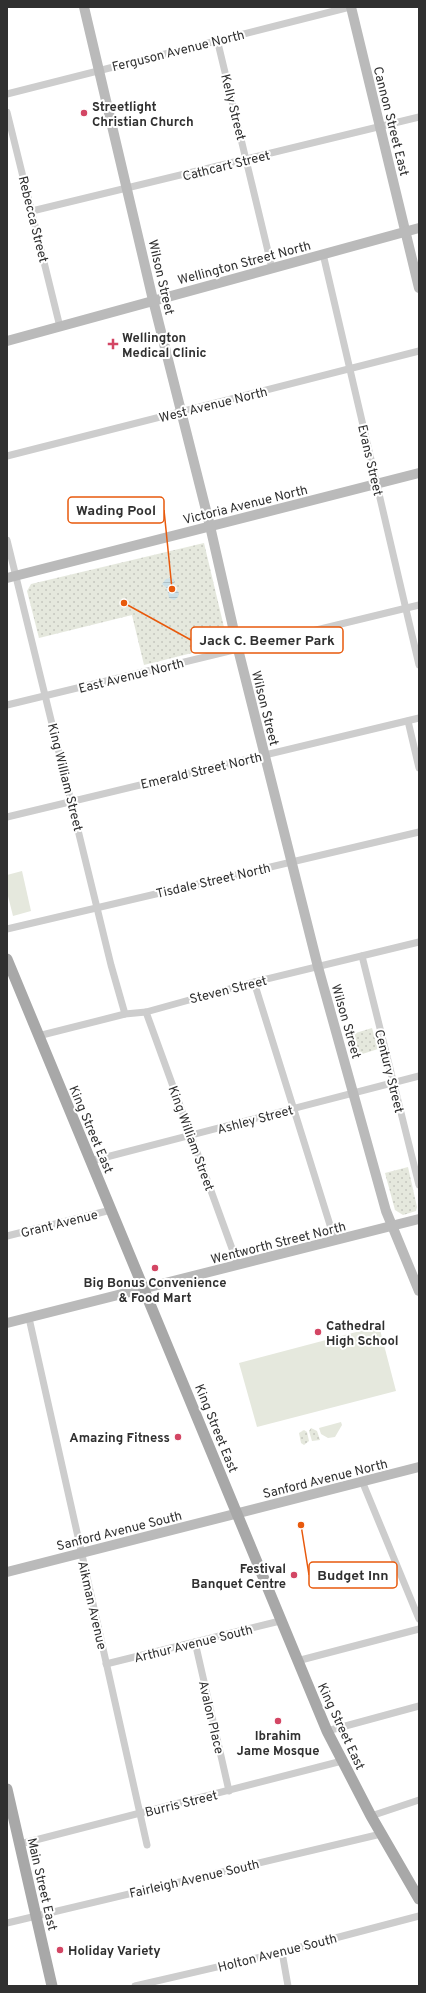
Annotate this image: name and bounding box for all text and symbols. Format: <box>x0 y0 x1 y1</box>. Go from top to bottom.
street label: Ferguson Avenue North <box>111 28 246 76</box>
street label: Cannon Street East <box>369 65 411 178</box>
street label: Kelly Street <box>216 73 248 142</box>
place label: Streetlight Christian Church <box>92 100 194 131</box>
marker: Streetlight Christian Church <box>79 108 89 118</box>
street label: Cathcart Street <box>181 148 272 186</box>
street label: Rebecca Street <box>14 175 51 265</box>
street label: Wilson Street <box>144 238 177 317</box>
street label: Wellington Street North <box>176 238 313 289</box>
place label: Wellington Medical Clinic <box>122 331 207 362</box>
marker: Wellington Medical Clinic <box>107 338 119 350</box>
street label: West Avenue North <box>158 385 269 427</box>
street label: Evans Street <box>353 423 385 498</box>
street label: Victoria Avenue North <box>181 483 309 529</box>
callout: Wading Pool <box>68 497 164 523</box>
text: Wading Pool <box>76 503 156 520</box>
callout: Jack C. Beemer Park <box>191 627 343 653</box>
text: Jack C. Beemer Park <box>199 633 335 650</box>
street label: East Avenue North <box>77 656 186 698</box>
street label: Wilson Street <box>247 669 281 748</box>
street label: King William Street <box>43 722 85 833</box>
street label: Emerald Street North <box>139 750 264 794</box>
street label: Tisdale Street North <box>155 861 272 903</box>
street label: Steven Street <box>188 974 269 1008</box>
street label: Wilson Street <box>327 982 363 1061</box>
street label: Century Street <box>370 1028 406 1115</box>
street label: King Street East <box>64 1083 116 1176</box>
street label: King William Street <box>164 1084 217 1194</box>
street label: Ashley Street <box>216 1103 295 1139</box>
street label: Grant Avenue <box>19 1208 100 1242</box>
street label: Wentworth Street North <box>209 1219 348 1268</box>
marker: Big Bonus Convenience & Food Mart <box>150 1263 160 1273</box>
place label: Big Bonus Convenience & Food Mart <box>84 1276 226 1307</box>
place label: Cathedral High School <box>326 1319 399 1350</box>
marker: Cathedral High School <box>313 1327 323 1337</box>
street label: King Street East <box>190 1382 240 1475</box>
place label: Amazing Fitness <box>69 1431 170 1447</box>
marker: Amazing Fitness <box>173 1432 183 1442</box>
street label: Sanford Avenue North <box>261 1457 390 1503</box>
street label: Sanford Avenue South <box>55 1509 184 1555</box>
street label: Aikman Avenue <box>73 1560 109 1651</box>
place label: Festival Banquet Centre <box>191 1562 286 1593</box>
callout: Budget Inn <box>309 1562 397 1588</box>
text: Budget Inn <box>317 1568 389 1585</box>
marker: Festival Banquet Centre <box>289 1570 299 1580</box>
street label: Arthur Avenue South <box>133 1622 254 1667</box>
street label: Avalon Place <box>194 1679 226 1756</box>
street label: King Street East <box>313 1681 367 1773</box>
marker: Ibrahim Jame Mosque <box>273 1716 283 1726</box>
place label: Ibrahim Jame Mosque <box>237 1729 319 1760</box>
street label: Burris Street <box>144 1788 219 1822</box>
street label: Main Street East <box>23 1836 60 1933</box>
street label: Fairleigh Avenue South <box>128 1857 261 1903</box>
street label: Holton Avenue South <box>216 1931 339 1976</box>
place label: Holiday Variety <box>68 1944 161 1960</box>
marker: Holiday Variety <box>55 1945 65 1955</box>

